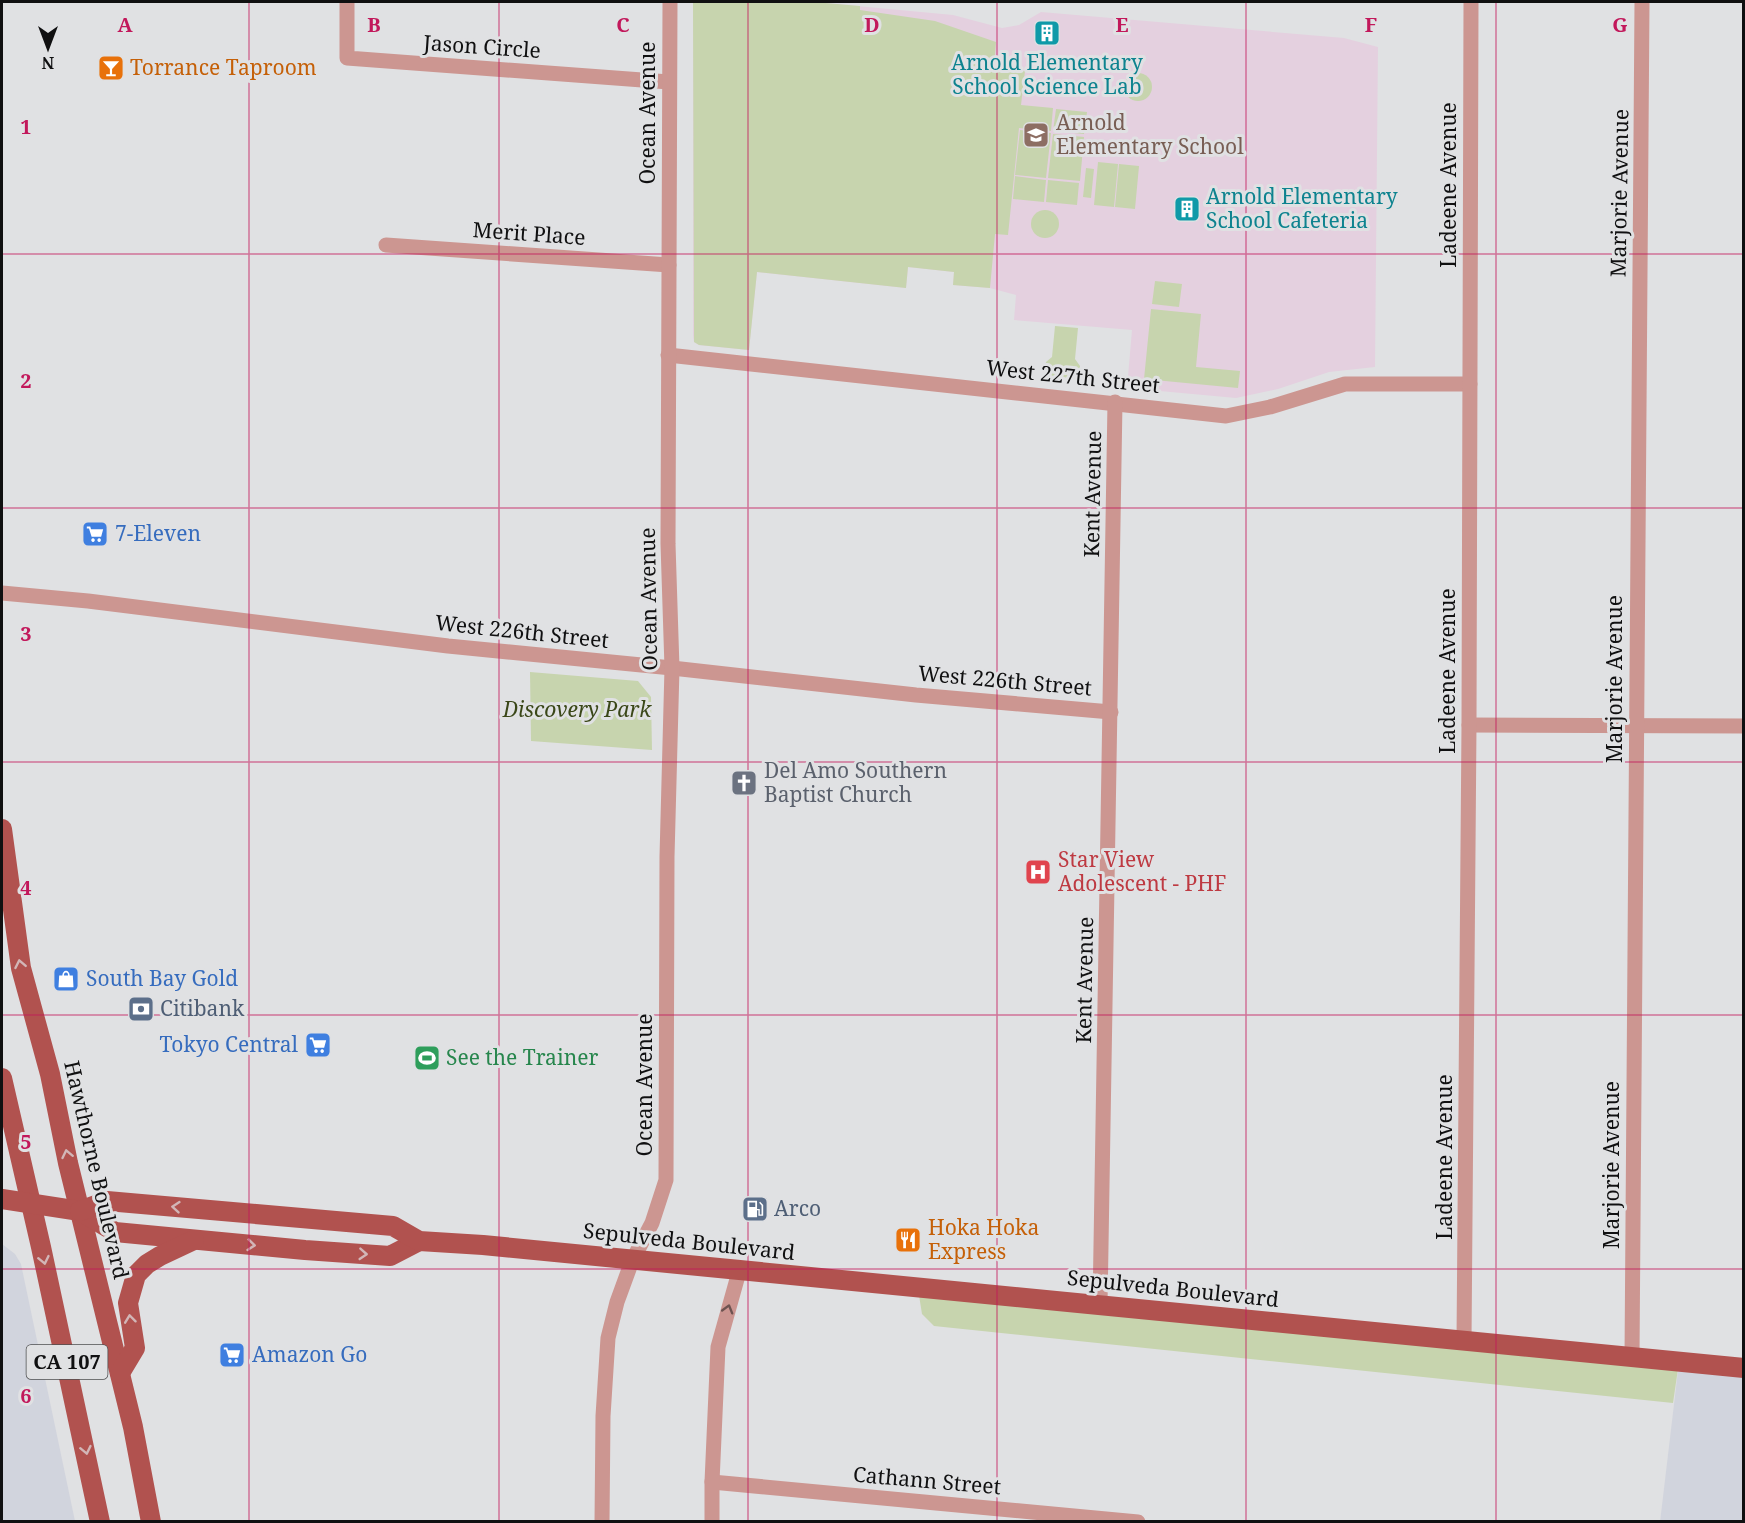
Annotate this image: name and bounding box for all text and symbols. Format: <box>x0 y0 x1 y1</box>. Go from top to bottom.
text: A <box>117 11 133 38</box>
text: B <box>367 11 381 38</box>
text: C <box>616 11 630 38</box>
text: D <box>864 11 880 38</box>
text: E <box>1115 11 1129 38</box>
text: F <box>1365 11 1377 38</box>
text: G <box>1612 11 1628 38</box>
north arrow <box>18 18 78 78</box>
building icon: Arnold Elementary School Science Lab <box>1032 18 1062 48</box>
street label: Jason Circle <box>421 28 542 64</box>
street label: Ocean Avenue <box>633 41 661 185</box>
place label: Arnold Elementary School Science Lab <box>951 48 1143 100</box>
text: N <box>41 52 54 74</box>
bar icon: Torrance Taproom <box>96 53 126 83</box>
place label: Torrance Taproom <box>130 53 317 81</box>
street label: Ladeene Avenue <box>1434 102 1462 268</box>
place label: Arnold Elementary School <box>1056 108 1244 160</box>
street label: Marjorie Avenue <box>1604 109 1634 277</box>
text: 1 <box>20 113 32 140</box>
school or university icon: Arnold Elementary School <box>1021 120 1051 150</box>
place label: Arnold Elementary School Cafeteria <box>1206 182 1398 234</box>
building icon: Arnold Elementary School Cafeteria <box>1172 194 1202 224</box>
street label: Merit Place <box>472 215 586 251</box>
street label: West 227th Street <box>985 353 1161 399</box>
text: 2 <box>20 367 32 394</box>
street label: Kent Avenue <box>1077 430 1107 558</box>
supermarket icon: 7-Eleven <box>80 519 110 549</box>
place label: 7-Eleven <box>115 519 201 547</box>
street label: Ocean Avenue <box>633 527 663 671</box>
street label: Ladeene Avenue <box>1433 588 1461 754</box>
street label: Marjorie Avenue <box>1600 595 1628 763</box>
street label: West 226th Street <box>434 608 610 654</box>
text: 3 <box>20 620 32 647</box>
street label: West 226th Street <box>917 658 1093 702</box>
park label: Discovery Park <box>502 695 652 723</box>
place label: Del Amo Southern Baptist Church <box>764 756 947 808</box>
church icon: Del Amo Southern Baptist Church <box>729 768 759 798</box>
place label: Star View Adolescent - PHF <box>1058 845 1226 897</box>
hospital icon: Star View Adolescent - PHF <box>1023 857 1053 887</box>
text: 4 <box>20 874 32 901</box>
street label: Kent Avenue <box>1069 916 1099 1044</box>
one-way arrow <box>14 960 27 970</box>
shop icon: South Bay Gold <box>51 964 81 994</box>
place label: South Bay Gold <box>86 964 238 992</box>
bank icon: Citibank <box>126 994 156 1024</box>
place label: Citibank <box>160 994 245 1022</box>
street label: Ocean Avenue <box>630 1013 658 1157</box>
place label: Tokyo Central <box>159 1030 298 1058</box>
supermarket icon: Tokyo Central <box>303 1030 333 1060</box>
sports icon: See the Trainer <box>412 1043 442 1073</box>
place label: See the Trainer <box>446 1043 598 1071</box>
street label: Hawthorne Boulevard <box>58 1058 136 1282</box>
street label: Ladeene Avenue <box>1430 1074 1458 1240</box>
street label: Marjorie Avenue <box>1597 1081 1625 1249</box>
text: 5 <box>20 1128 32 1155</box>
one-way arrow <box>61 1149 74 1159</box>
fuel station icon: Arco <box>740 1194 770 1224</box>
place label: Arco <box>774 1194 821 1222</box>
one-way arrow <box>171 1201 180 1214</box>
place label: Hoka Hoka Express <box>928 1213 1039 1265</box>
street label: Sepulveda Boulevard <box>582 1216 796 1266</box>
restaurant icon: Hoka Hoka Express <box>893 1225 923 1255</box>
one-way arrow <box>246 1238 255 1251</box>
one-way arrow <box>359 1248 368 1261</box>
one-way arrow <box>37 1255 50 1265</box>
street label: Sepulveda Boulevard <box>1066 1263 1280 1313</box>
one-way arrow <box>721 1304 733 1315</box>
one-way arrow <box>124 1314 136 1323</box>
supermarket icon: Amazon Go <box>217 1340 247 1370</box>
place label: Amazon Go <box>252 1340 367 1368</box>
road number: CA 107 <box>26 1345 107 1379</box>
text: 6 <box>20 1382 32 1409</box>
one-way arrow <box>79 1445 92 1455</box>
street label: Cathann Street <box>852 1460 1002 1500</box>

